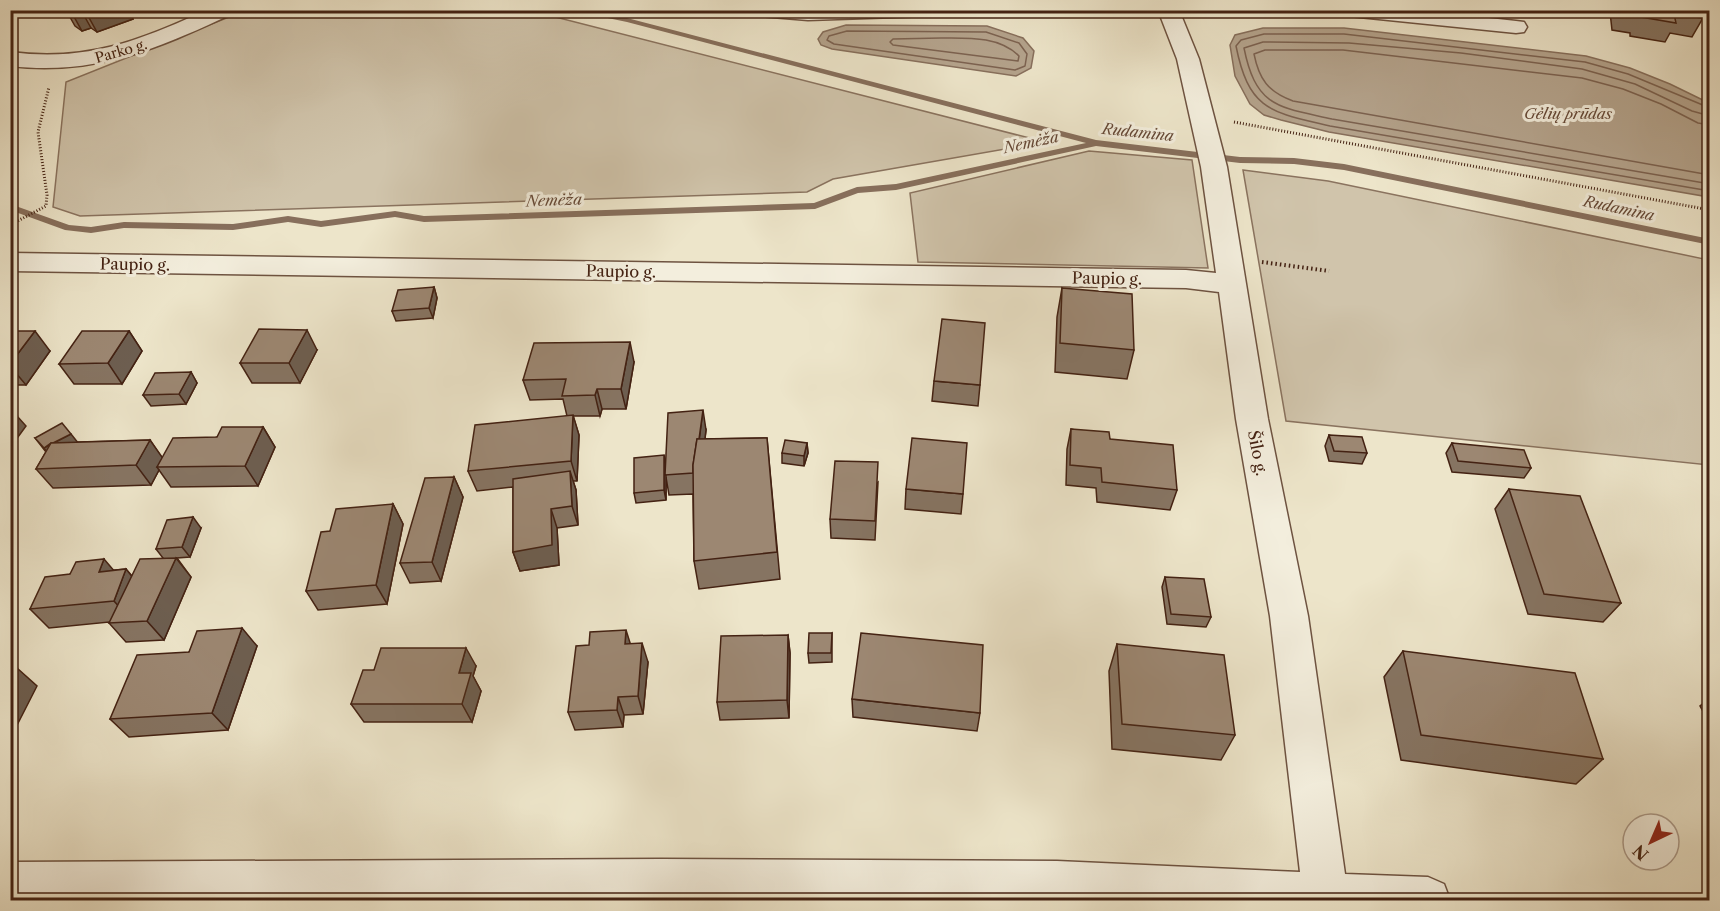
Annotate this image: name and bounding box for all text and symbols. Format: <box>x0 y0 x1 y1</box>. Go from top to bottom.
street label: Parko g. <box>93 35 149 67</box>
water label: Gėlių prūdas <box>1524 104 1612 123</box>
water label: Rudamina <box>1100 119 1175 145</box>
water label: Nemėža <box>1001 127 1060 157</box>
water label: Nemėža <box>525 190 582 211</box>
water label: Rudamina <box>1581 191 1656 225</box>
street label: Paupio g. <box>100 253 170 275</box>
street label: Paupio g. <box>586 260 656 282</box>
street label: Paupio g. <box>1072 267 1142 289</box>
street label: Šilo g. <box>1244 428 1273 477</box>
north arrow <box>1621 812 1681 872</box>
text: N <box>1629 841 1653 865</box>

